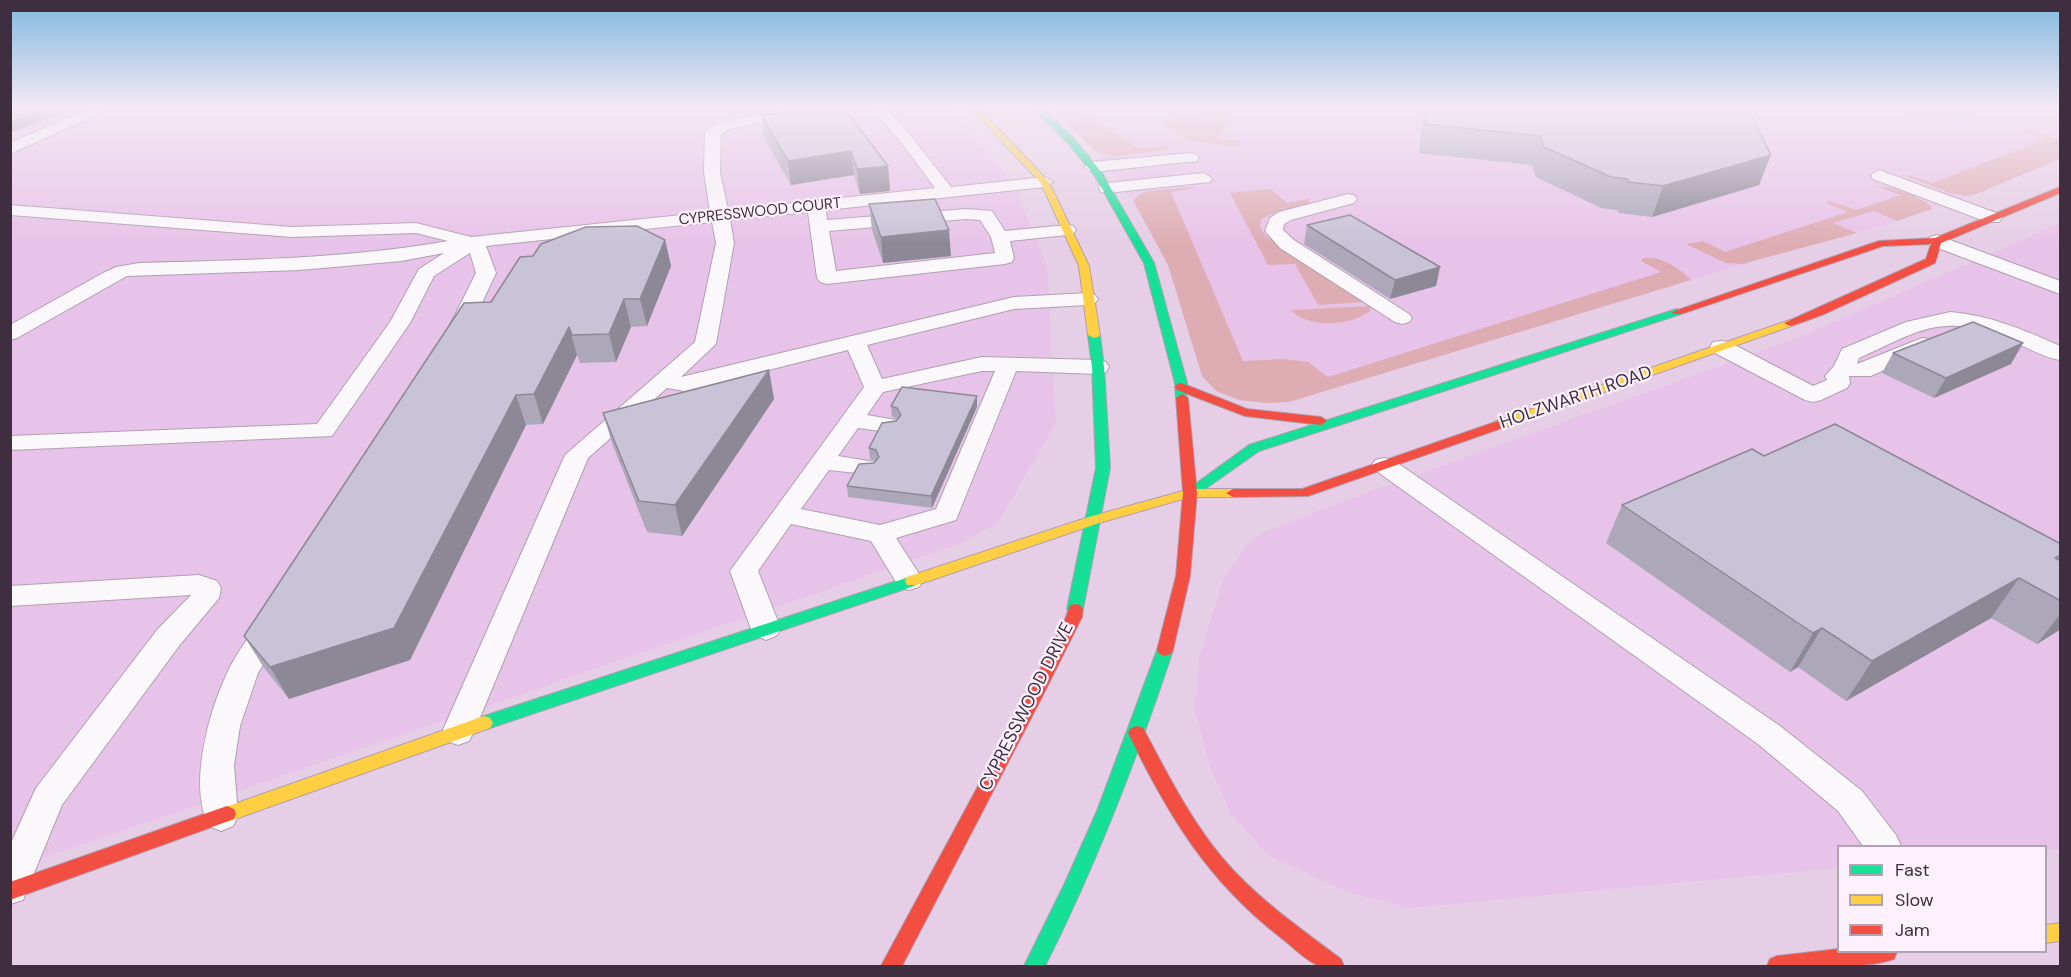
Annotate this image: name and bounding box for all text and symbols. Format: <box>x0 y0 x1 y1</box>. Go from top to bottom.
street label: CYPRESSWOOD COURT <box>678 195 842 229</box>
street label: HOLZWARTH ROAD <box>1497 362 1655 434</box>
street label: CYPRESSWOOD DRIVE <box>975 619 1079 795</box>
legend <box>1837 845 2047 953</box>
text: Fast <box>1895 858 1930 882</box>
text: Slow <box>1895 888 1934 912</box>
text: Jam <box>1895 918 1930 942</box>

